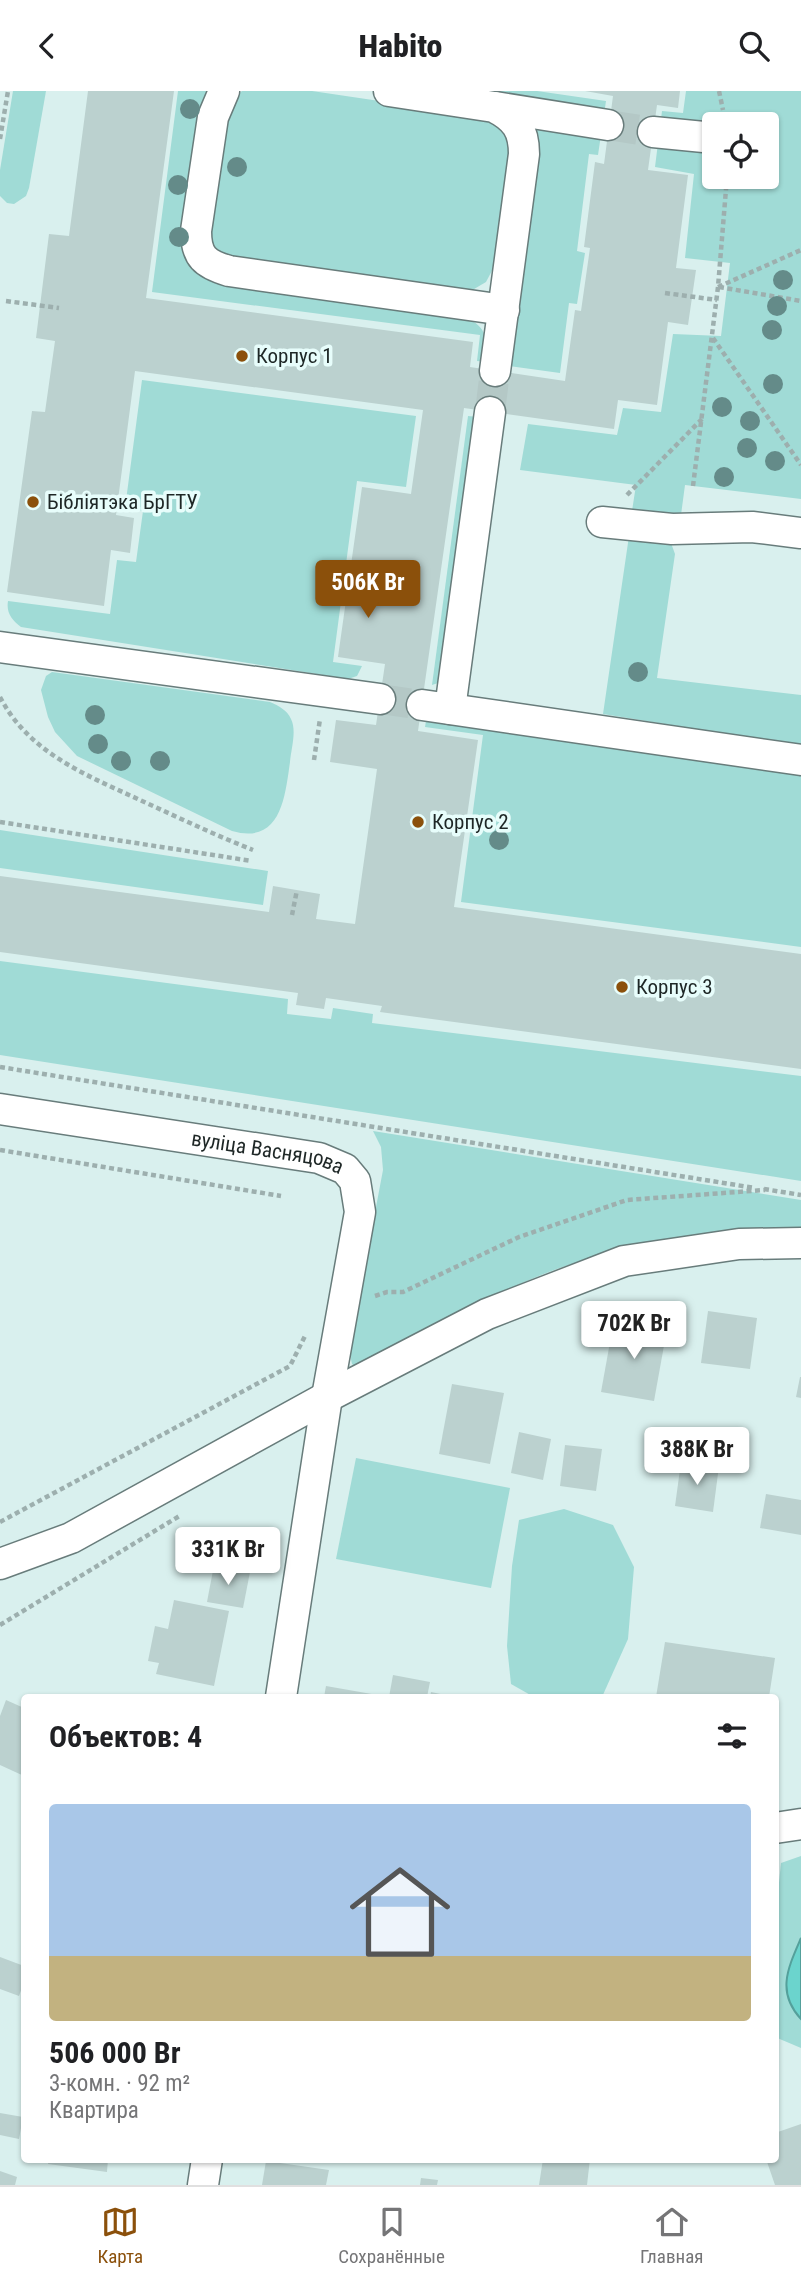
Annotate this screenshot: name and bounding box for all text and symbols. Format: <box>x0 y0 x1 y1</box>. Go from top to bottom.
icon: back <box>28 27 66 65</box>
text: Habito <box>359 27 442 65</box>
icon: search <box>735 27 773 65</box>
map controls <box>702 112 779 189</box>
button: locate <box>702 112 779 189</box>
place label: Корпус 1 <box>256 344 333 368</box>
marker: Корпус 1 <box>234 348 250 364</box>
place label: Бібліятэка БрГТУ <box>47 490 198 514</box>
marker: Бібліятэка БрГТУ <box>25 494 41 510</box>
pin: 506K Br <box>303 561 433 620</box>
text: 506K Br <box>331 569 405 596</box>
place label: Корпус 2 <box>432 810 509 834</box>
marker: Корпус 2 <box>410 814 426 830</box>
place label: Корпус 3 <box>636 975 713 999</box>
marker: Корпус 3 <box>614 979 630 995</box>
street label: вуліца Васняцова <box>190 1127 347 1179</box>
pin: 702K Br <box>569 1301 699 1361</box>
text: 702K Br <box>597 1310 671 1337</box>
pin: 388K Br <box>632 1427 762 1487</box>
text: 388K Br <box>660 1436 734 1463</box>
pin: 331K Br <box>163 1527 293 1587</box>
text: 331K Br <box>191 1536 265 1563</box>
icon: filters <box>713 1717 751 1755</box>
text: Объектов: 4 <box>49 1719 202 1754</box>
icon: home <box>337 1849 463 1975</box>
text: 506 000 Br <box>49 2035 181 2070</box>
text: 3-комн. · 92 m² <box>49 2070 190 2097</box>
text: Квартира <box>49 2097 139 2124</box>
tab: Карта <box>98 2203 143 2268</box>
tab: Сохранённые <box>338 2203 445 2268</box>
tab: Главная <box>640 2203 703 2268</box>

